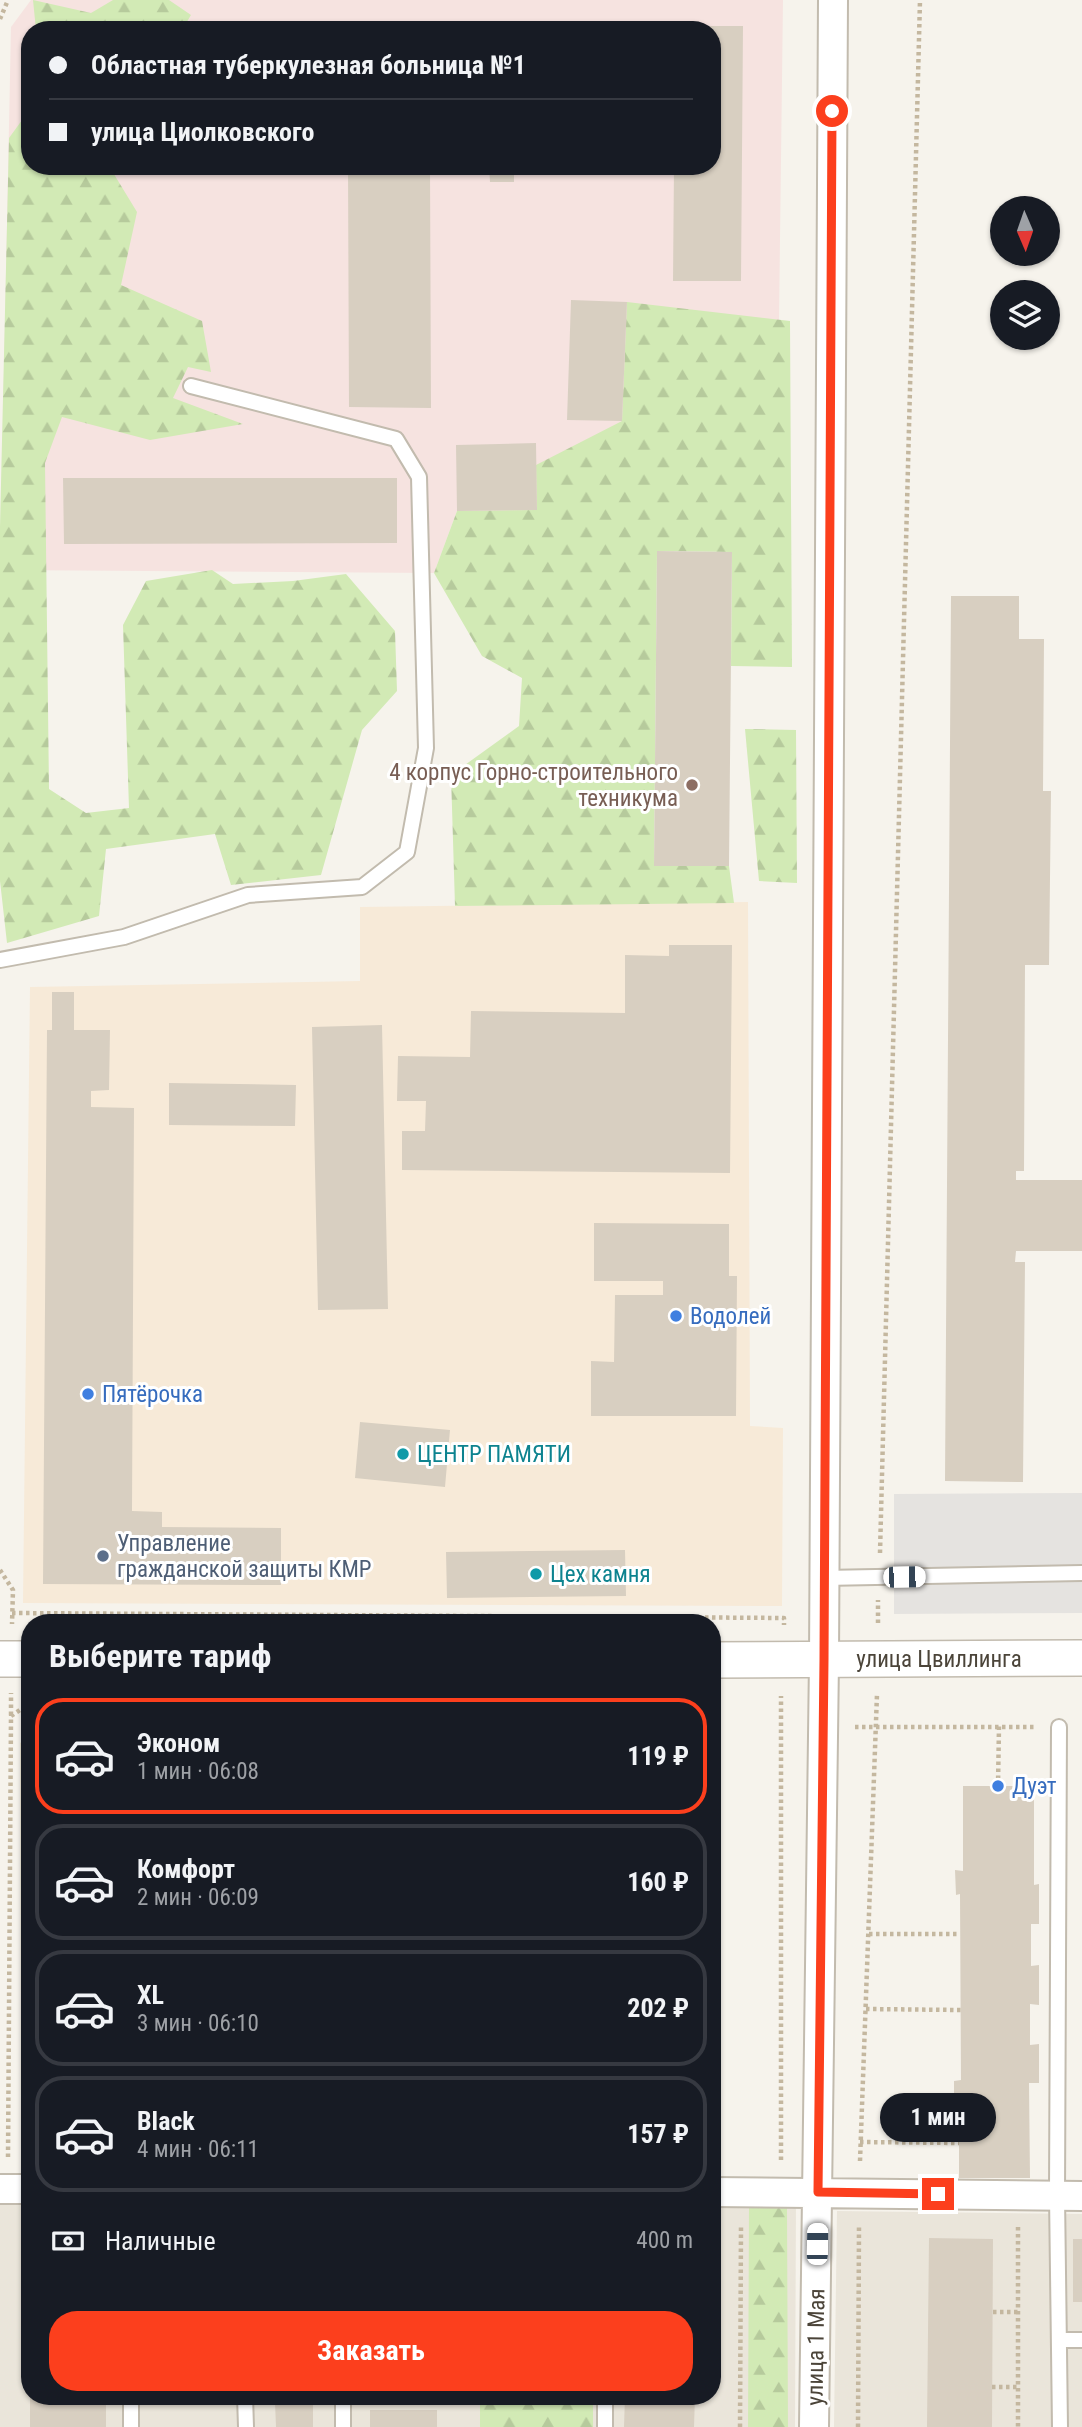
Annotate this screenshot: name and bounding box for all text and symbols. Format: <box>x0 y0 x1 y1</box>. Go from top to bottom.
text: Областная туберкулезная больница №1 <box>91 50 526 80</box>
route start <box>816 95 848 127</box>
text: улица Циолковского <box>91 117 314 147</box>
north arrow <box>990 196 1060 266</box>
map controls <box>990 196 1060 350</box>
button: layers <box>990 280 1060 350</box>
place label: 4 корпус Горно-строительного техникума <box>389 759 678 812</box>
marker: 4 корпус Горно-строительного техникума <box>684 777 700 793</box>
place label: Водолей <box>690 1303 771 1330</box>
marker: Водолей <box>668 1308 684 1324</box>
place label: Пятёрочка <box>102 1381 203 1408</box>
marker: Пятёрочка <box>80 1386 96 1402</box>
place label: ЦЕНТР ПАМЯТИ <box>417 1441 571 1468</box>
marker: ЦЕНТР ПАМЯТИ <box>395 1446 411 1462</box>
place label: Управление гражданской защиты КМР <box>117 1530 372 1583</box>
marker: Управление гражданской защиты КМР <box>95 1548 111 1564</box>
place label: Цех камня <box>550 1561 651 1588</box>
marker: Цех камня <box>528 1566 544 1582</box>
car <box>883 1566 926 1588</box>
text: Выберите тариф <box>49 1637 271 1675</box>
street label: улица Цвиллинга <box>856 1646 1022 1673</box>
icon: car <box>53 1725 116 1788</box>
text: Эконом <box>137 1728 220 1758</box>
text: 119 ₽ <box>627 1741 689 1771</box>
text: 1 мин · 06:08 <box>137 1758 259 1785</box>
place label: Дуэт <box>1012 1773 1057 1800</box>
marker: Дуэт <box>990 1778 1006 1794</box>
icon: car <box>53 1851 116 1914</box>
text: Комфорт <box>137 1854 235 1884</box>
text: 160 ₽ <box>627 1867 689 1897</box>
text: 2 мин · 06:09 <box>137 1884 259 1911</box>
icon: car <box>53 1977 116 2040</box>
text: XL <box>137 1980 164 2010</box>
text: 202 ₽ <box>627 1993 689 2023</box>
text: 3 мин · 06:10 <box>137 2010 259 2037</box>
callout: 1 мин <box>880 2092 996 2142</box>
icon: car <box>53 2103 116 2166</box>
text: 1 мин <box>910 2104 966 2131</box>
text: Black <box>137 2106 195 2136</box>
text: 157 ₽ <box>627 2119 689 2149</box>
text: 4 мин · 06:11 <box>137 2136 259 2163</box>
route end <box>922 2178 954 2210</box>
icon: cash <box>49 2222 87 2260</box>
car <box>807 2223 828 2265</box>
text: Наличные <box>105 2226 216 2256</box>
text: 400 m <box>636 2227 693 2254</box>
street label: улица 1 Мая <box>801 2288 831 2406</box>
button: Заказать <box>49 2311 693 2391</box>

